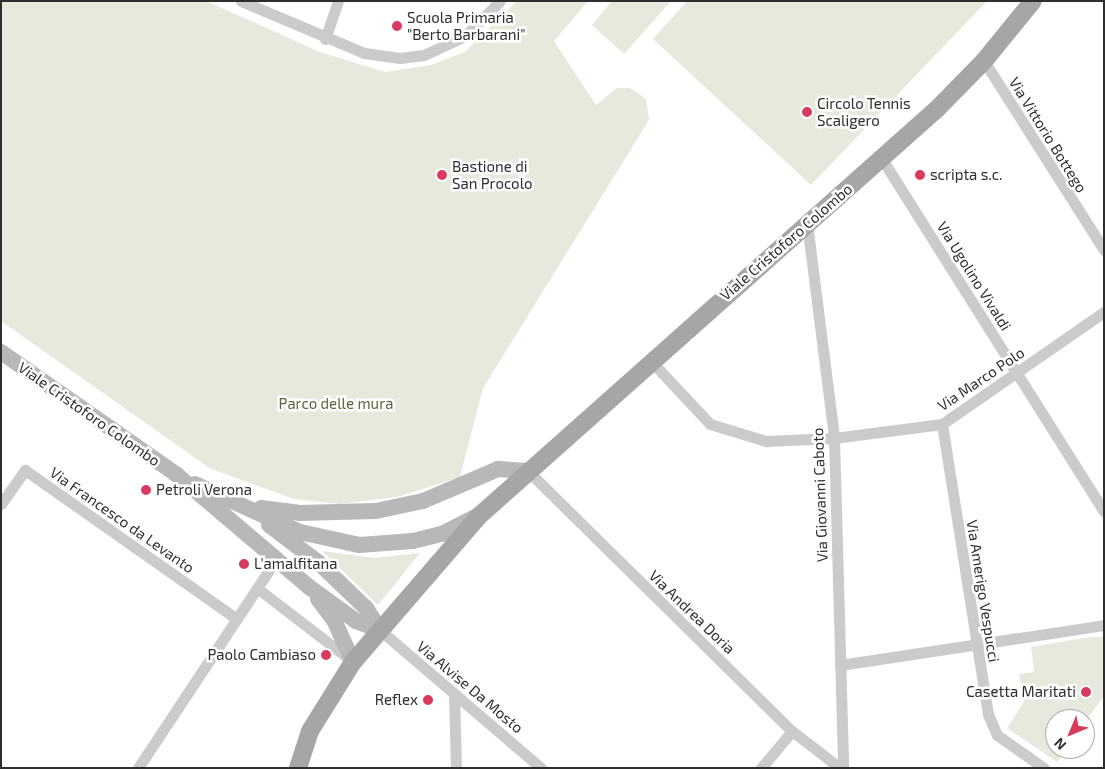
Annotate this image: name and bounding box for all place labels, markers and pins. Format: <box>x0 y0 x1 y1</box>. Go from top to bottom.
place label: Scuola Primaria "Berto Barbarani" <box>407 8 526 43</box>
marker: Scuola Primaria "Berto Barbarani" <box>391 20 403 32</box>
place label: Circolo Tennis Scaligero <box>817 94 911 129</box>
marker: Circolo Tennis Scaligero <box>801 106 813 118</box>
place label: Bastione di San Procolo <box>452 157 533 192</box>
place label: scripta s.c. <box>930 166 1002 184</box>
marker: Bastione di San Procolo <box>436 169 448 181</box>
marker: scripta s.c. <box>914 169 926 181</box>
place label: Petroli Verona <box>156 481 252 499</box>
marker: Petroli Verona <box>140 484 152 496</box>
place label: L'amalfitana <box>254 555 338 573</box>
marker: L'amalfitana <box>238 558 250 570</box>
place label: Paolo Cambiaso <box>208 646 316 664</box>
marker: Paolo Cambiaso <box>320 649 332 661</box>
place label: Casetta Maritati <box>966 683 1076 701</box>
marker: Casetta Maritati <box>1080 686 1092 698</box>
place label: Reflex <box>375 691 418 709</box>
marker: Reflex <box>422 694 434 706</box>

